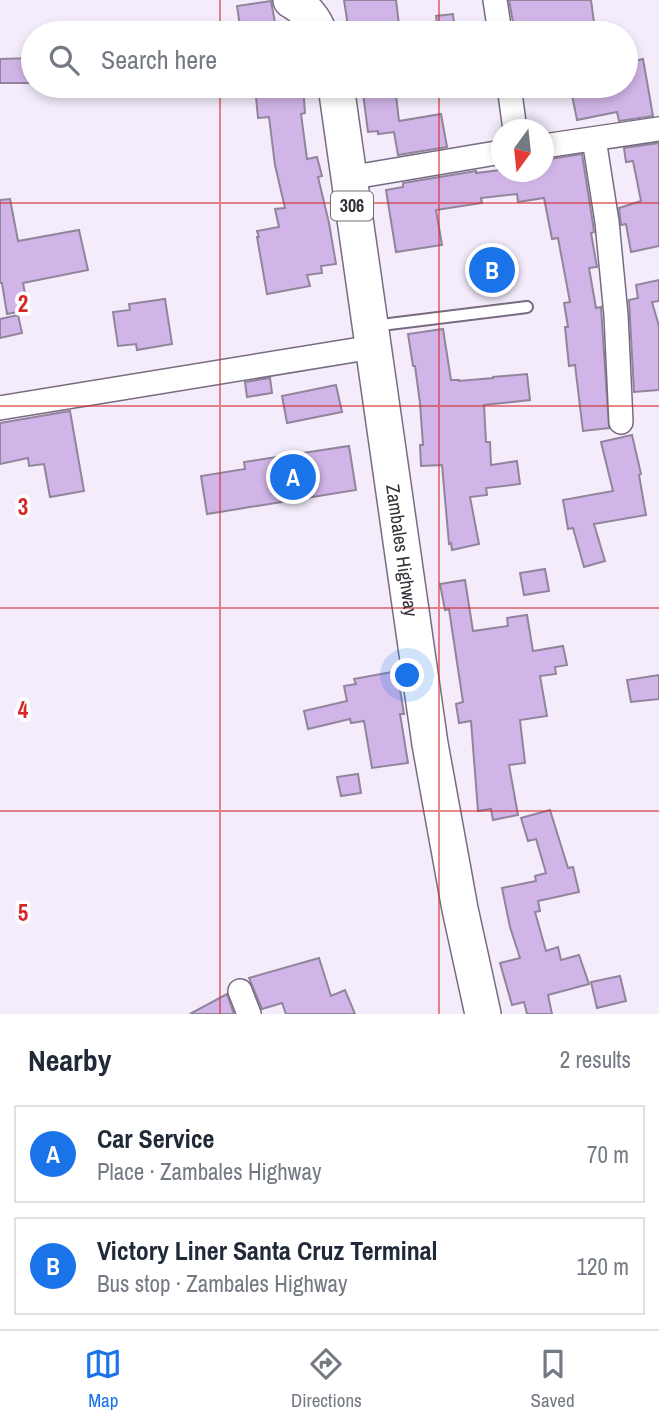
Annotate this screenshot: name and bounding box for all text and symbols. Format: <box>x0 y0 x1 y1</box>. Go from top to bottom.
search box <box>21 21 638 98</box>
icon: search <box>45 41 83 79</box>
text: Search here <box>101 42 217 77</box>
north arrow <box>491 119 554 182</box>
road number: 306 <box>331 191 373 220</box>
pin: B <box>469 244 515 296</box>
text: 2 <box>18 288 28 319</box>
pin: A <box>270 451 316 503</box>
street label: Zambales Highway <box>380 482 425 618</box>
text: 3 <box>18 491 28 522</box>
your location <box>390 658 424 692</box>
text: 4 <box>18 694 29 725</box>
text: 5 <box>18 897 28 928</box>
text: Nearby <box>28 1040 111 1080</box>
text: 2 results <box>560 1044 631 1075</box>
text: Car Service <box>97 1121 214 1156</box>
text: A <box>46 1139 60 1170</box>
text: 70 m <box>587 1139 629 1170</box>
text: Place · Zambales Highway <box>97 1156 321 1187</box>
text: Victory Liner Santa Cruz Terminal <box>97 1233 438 1268</box>
text: B <box>46 1251 60 1282</box>
text: 120 m <box>577 1251 629 1282</box>
text: Bus stop · Zambales Highway <box>97 1268 348 1299</box>
tab: Map <box>84 1345 122 1413</box>
tab: Directions <box>291 1345 362 1413</box>
tab: Saved <box>531 1345 575 1413</box>

